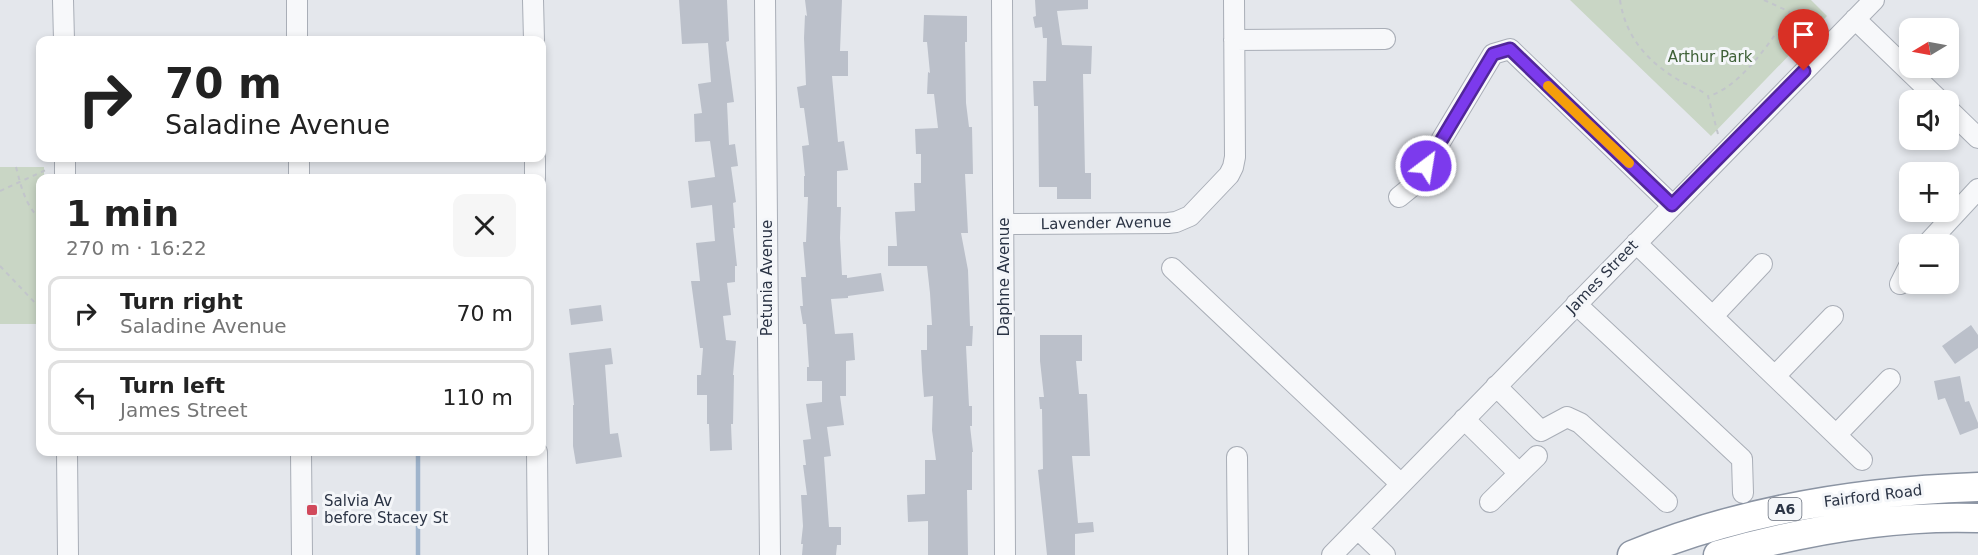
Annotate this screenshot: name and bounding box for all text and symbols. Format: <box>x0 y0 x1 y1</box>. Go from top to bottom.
pin <box>1778 9 1829 71</box>
icon: arrive <box>1787 18 1820 51</box>
north arrow <box>1899 18 1959 78</box>
map controls <box>1899 18 1959 294</box>
park label: Arthur Park <box>1668 48 1753 66</box>
text: 70 m <box>165 59 282 108</box>
icon: right <box>66 60 144 138</box>
button: sound <box>1899 90 1959 150</box>
text: Saladine Avenue <box>165 109 390 140</box>
position arrow <box>1394 134 1458 198</box>
button: + <box>1899 162 1959 222</box>
text: 1 min <box>66 193 179 234</box>
button: close <box>453 194 516 257</box>
street label: Lavender Avenue <box>1041 213 1171 233</box>
street label: Daphne Avenue <box>995 217 1013 337</box>
street label: Petunia Avenue <box>758 220 776 336</box>
button: − <box>1899 234 1959 294</box>
text: 270 m · 16:22 <box>66 236 207 260</box>
street label: James Street <box>1562 236 1642 318</box>
text: Turn right <box>120 289 243 314</box>
icon: right <box>69 297 102 330</box>
text: 70 m <box>457 301 513 326</box>
text: Saladine Avenue <box>120 314 287 338</box>
text: Turn left <box>120 373 225 398</box>
icon: left <box>69 381 102 414</box>
text: 110 m <box>443 385 513 410</box>
text: James Street <box>120 398 248 422</box>
street label: Fairford Road <box>1823 481 1923 511</box>
place label: Salvia Av before Stacey St <box>324 492 448 527</box>
road number: A6 <box>1768 498 1802 520</box>
marker: Salvia Av before Stacey St <box>305 503 319 517</box>

